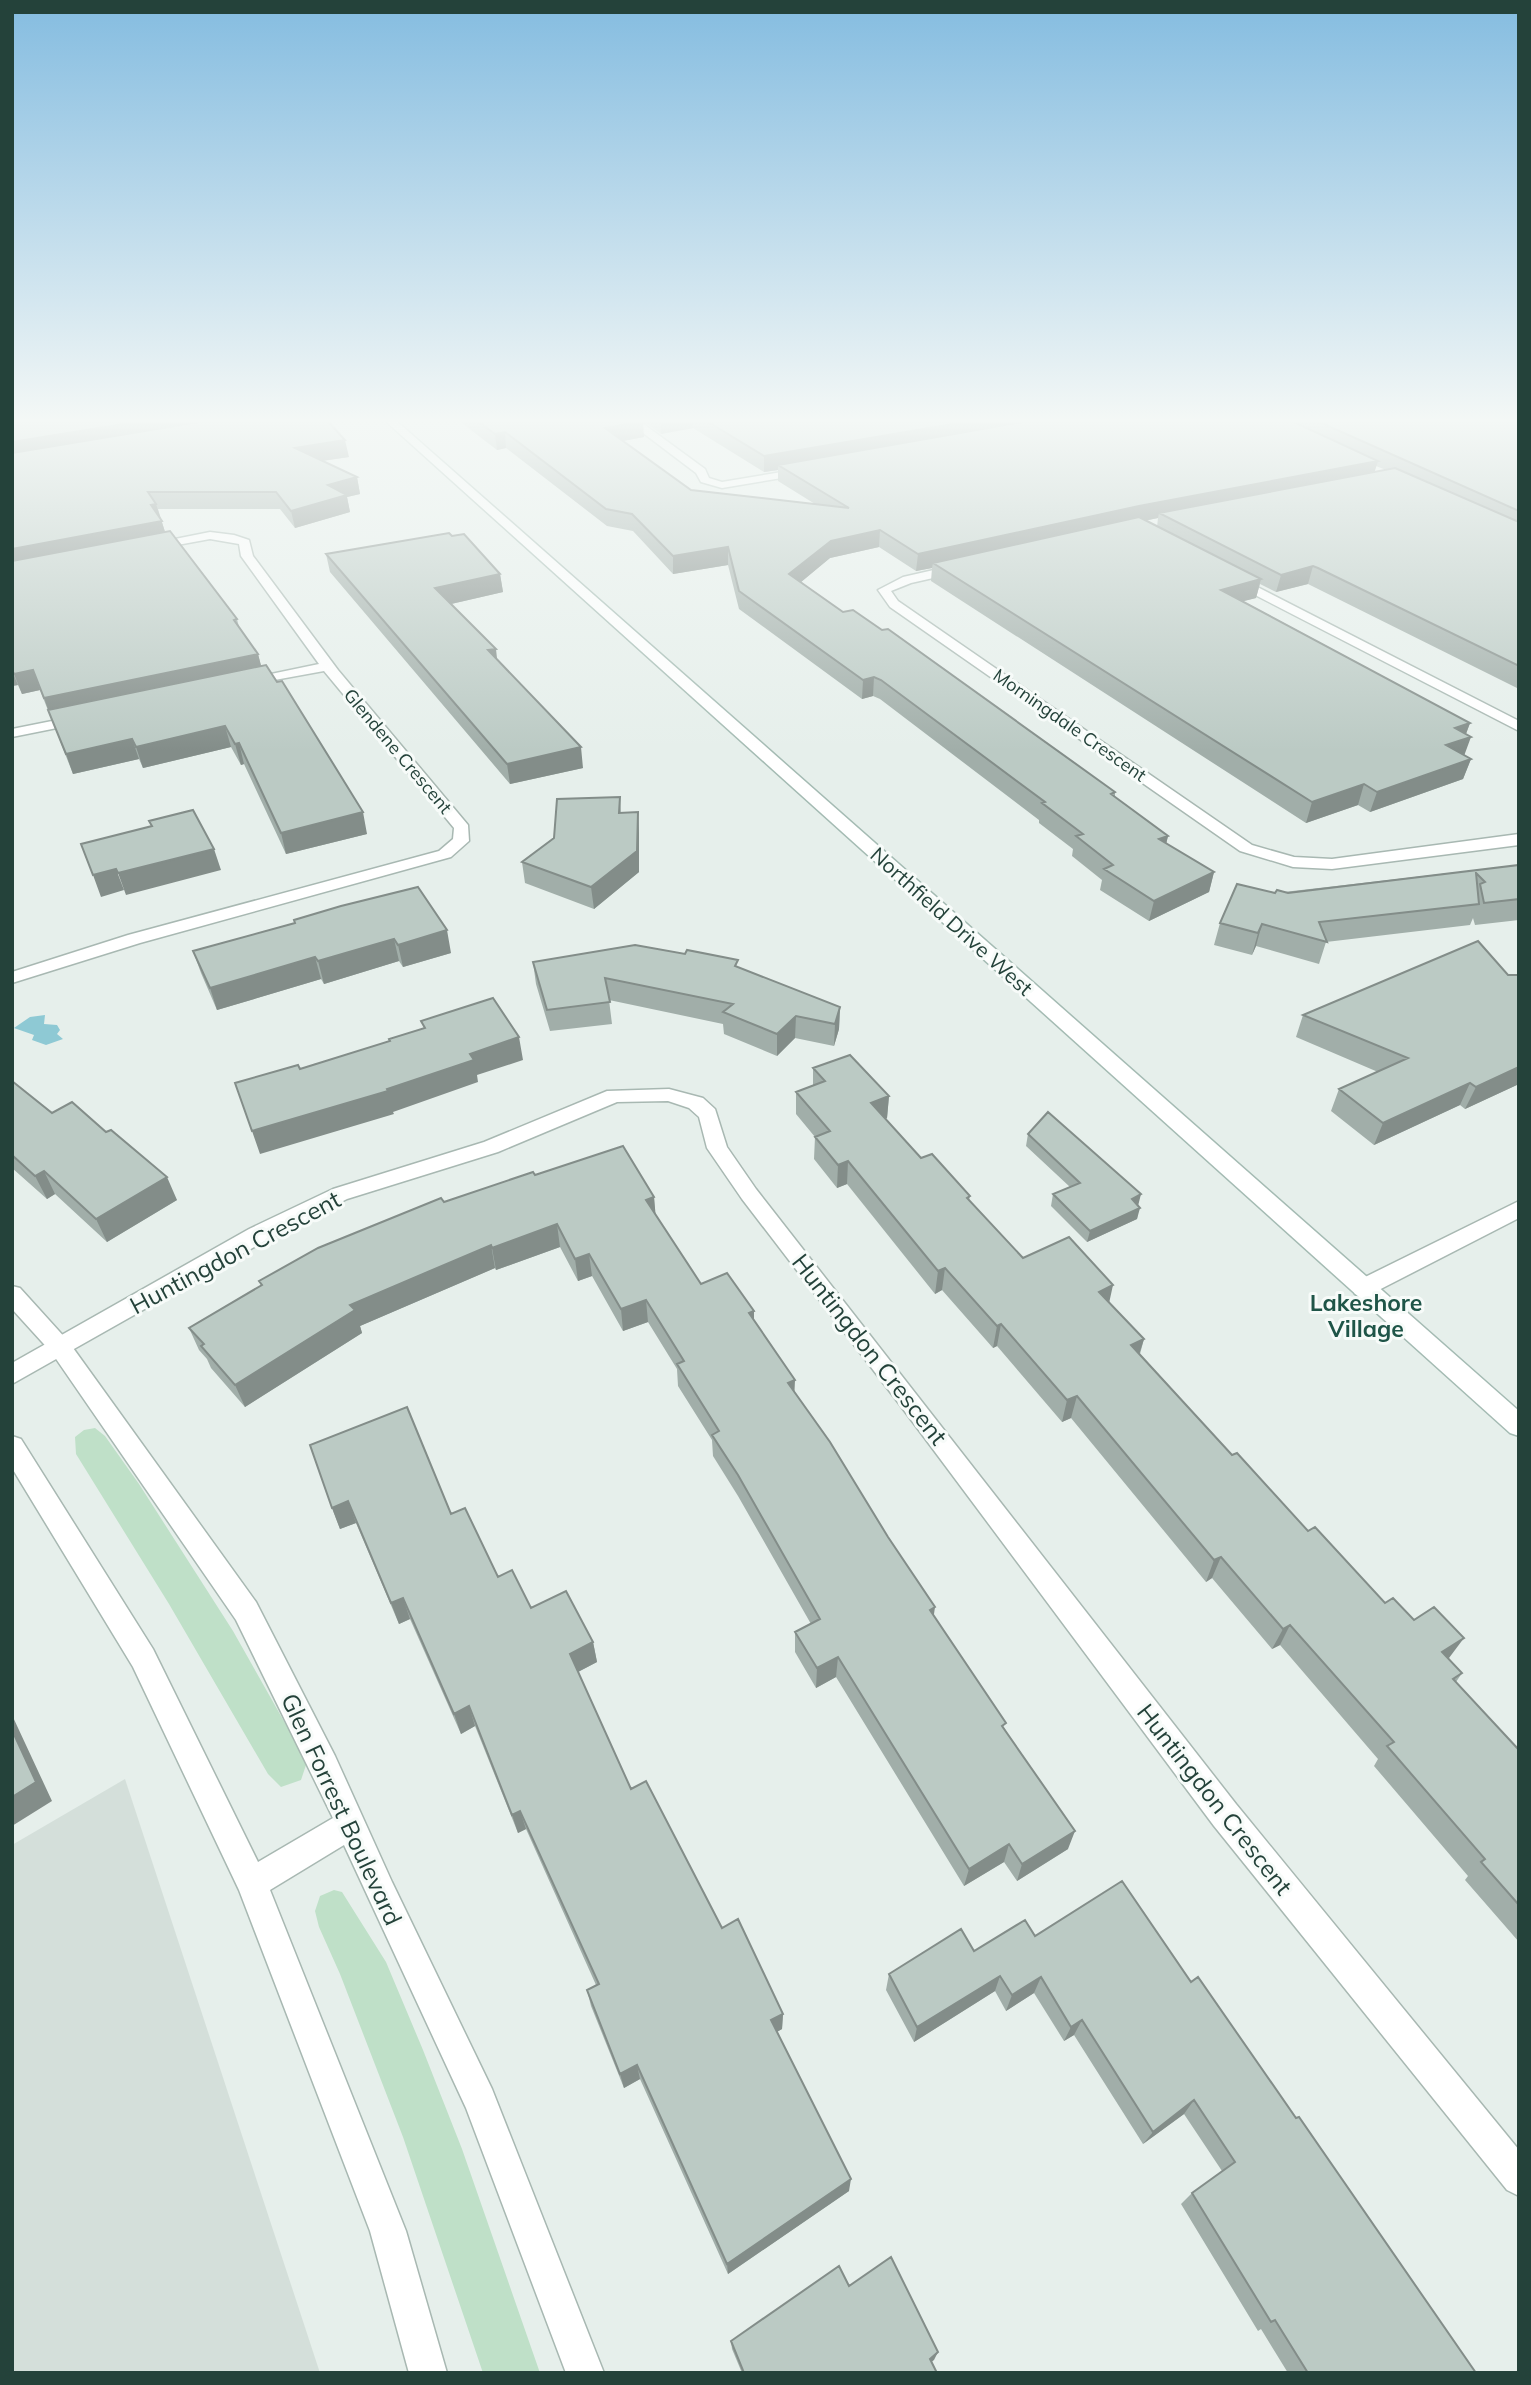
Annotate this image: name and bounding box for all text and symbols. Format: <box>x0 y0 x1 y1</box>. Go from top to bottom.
street label: Morningdale Crescent <box>989 663 1151 787</box>
street label: Glendene Crescent <box>339 684 457 818</box>
street label: Northfield Drive West <box>865 841 1039 1001</box>
street label: Huntingdon Crescent <box>124 1184 346 1320</box>
street label: Huntingdon Crescent <box>786 1247 954 1451</box>
district label: Lakeshore Village <box>1310 1288 1422 1343</box>
street label: Glen Forrest Boulevard <box>275 1688 409 1930</box>
street label: Huntingdon Crescent <box>1131 1697 1299 1901</box>

